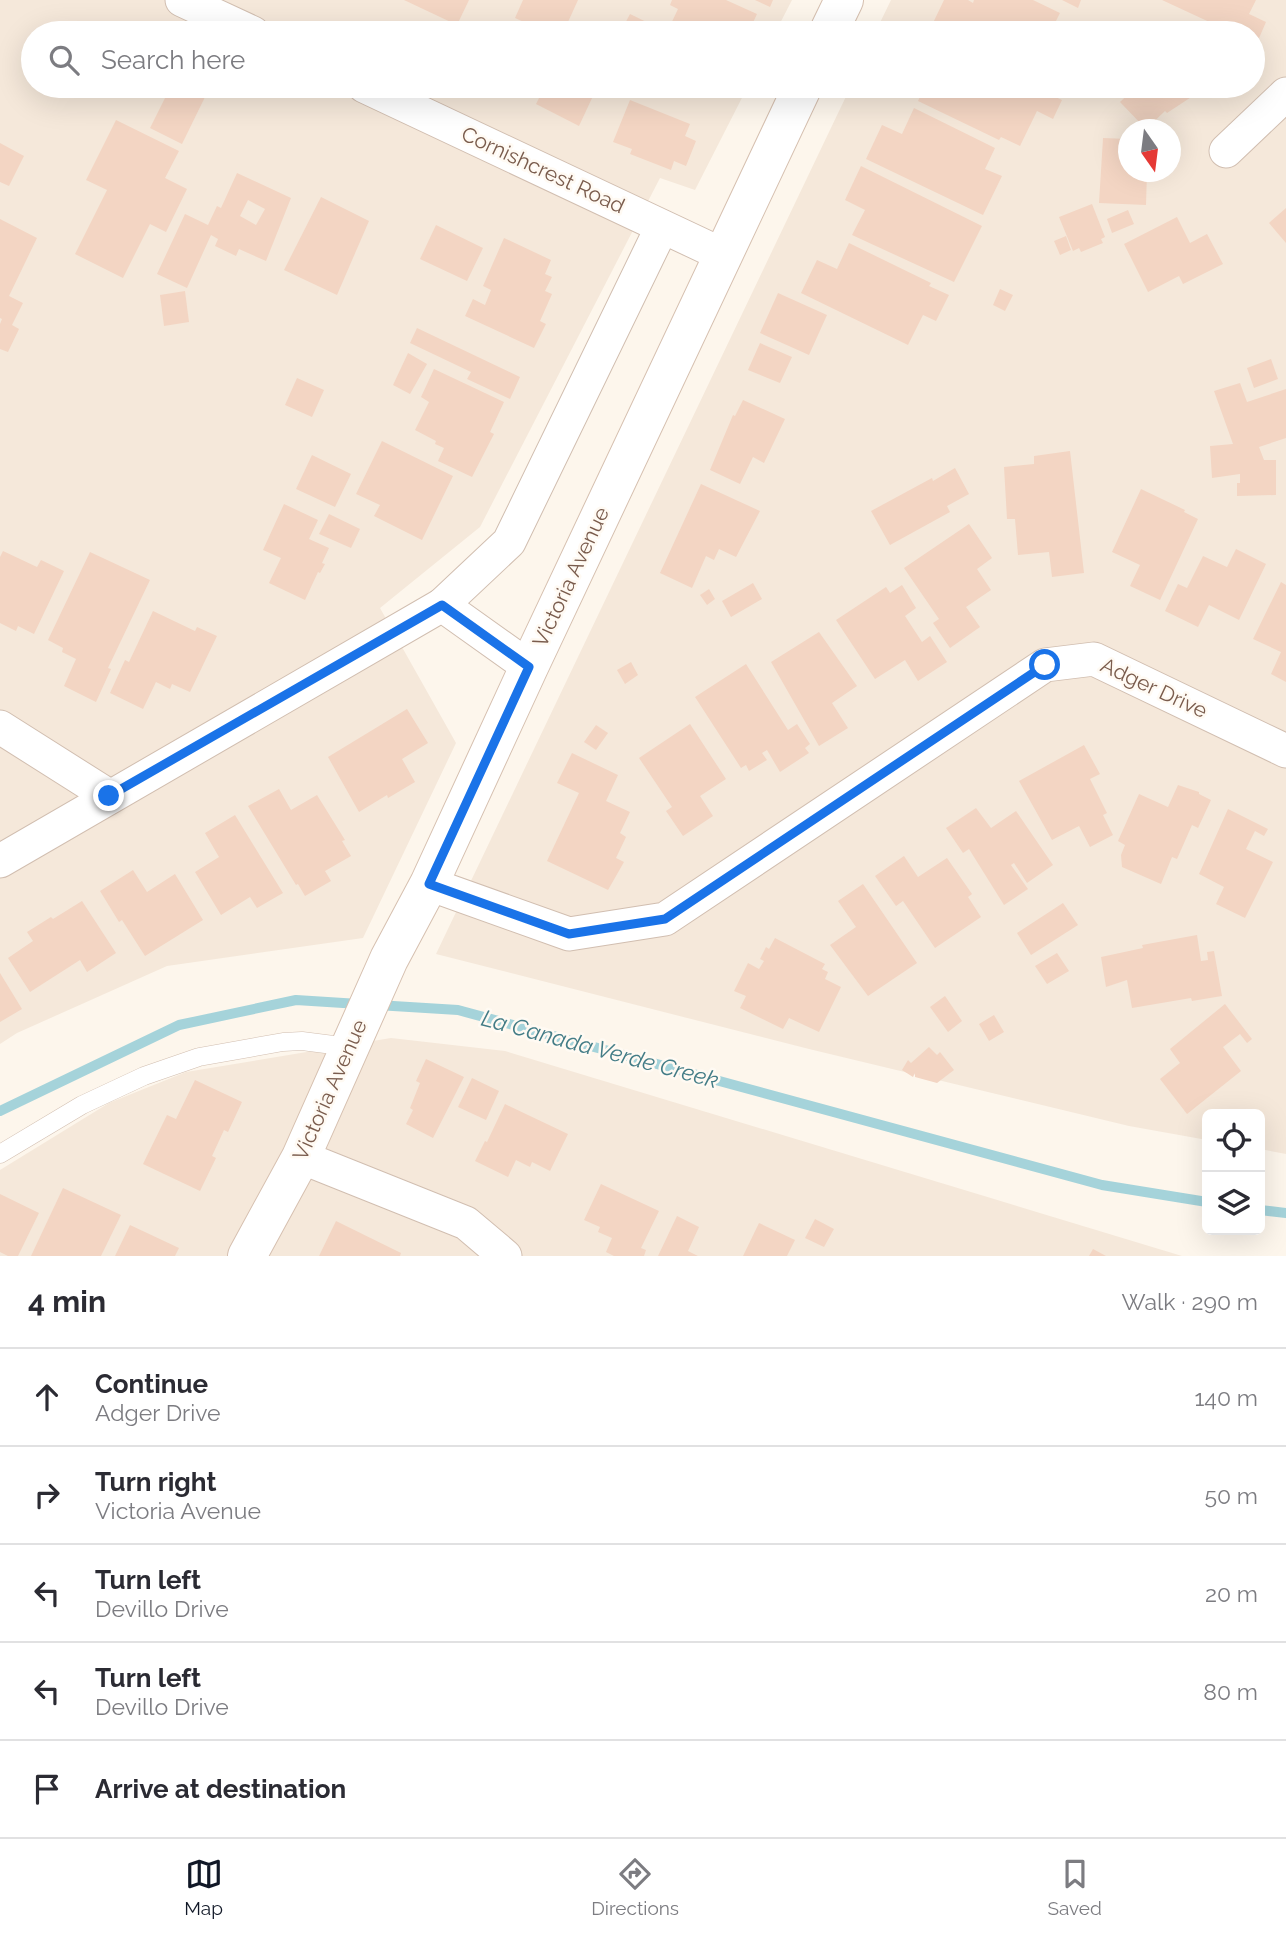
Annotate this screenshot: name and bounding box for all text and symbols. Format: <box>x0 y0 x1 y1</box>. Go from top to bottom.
search box <box>21 21 1265 98</box>
icon: search <box>45 41 83 79</box>
text: Search here <box>101 45 245 75</box>
north arrow <box>1118 119 1181 182</box>
street label: Cornishcrest Road <box>458 121 629 218</box>
street label: Victoria Avenue <box>527 503 614 651</box>
route start <box>1029 649 1060 680</box>
street label: Adger Drive <box>1097 652 1211 723</box>
route end <box>93 780 124 811</box>
water label: La Canada Verde Creek <box>479 1004 722 1093</box>
street label: Victoria Avenue <box>287 1016 372 1164</box>
map controls <box>1202 1109 1265 1235</box>
button: locate <box>1202 1109 1265 1172</box>
button: layers <box>1202 1172 1265 1235</box>
text: 4 min <box>28 1284 106 1319</box>
text: Walk · 290 m <box>1122 1288 1258 1315</box>
text: Continue <box>95 1369 208 1399</box>
icon: ahead <box>28 1378 66 1416</box>
text: 140 m <box>1195 1384 1258 1411</box>
text: Adger Drive <box>95 1399 221 1426</box>
text: Turn right <box>95 1467 216 1497</box>
icon: right <box>28 1476 66 1514</box>
text: 50 m <box>1204 1482 1258 1509</box>
text: Victoria Avenue <box>95 1497 261 1524</box>
text: Turn left <box>95 1565 201 1595</box>
icon: left <box>28 1574 66 1612</box>
text: 20 m <box>1205 1580 1258 1607</box>
text: Devillo Drive <box>95 1595 229 1622</box>
text: Turn left <box>95 1663 201 1693</box>
icon: left <box>28 1672 66 1710</box>
text: 80 m <box>1203 1678 1258 1705</box>
text: Devillo Drive <box>95 1693 229 1720</box>
icon: arrive <box>28 1770 66 1808</box>
text: Arrive at destination <box>95 1774 346 1804</box>
tab: Map <box>184 1855 223 1919</box>
tab: Directions <box>591 1855 679 1919</box>
tab: Saved <box>1047 1855 1102 1919</box>

